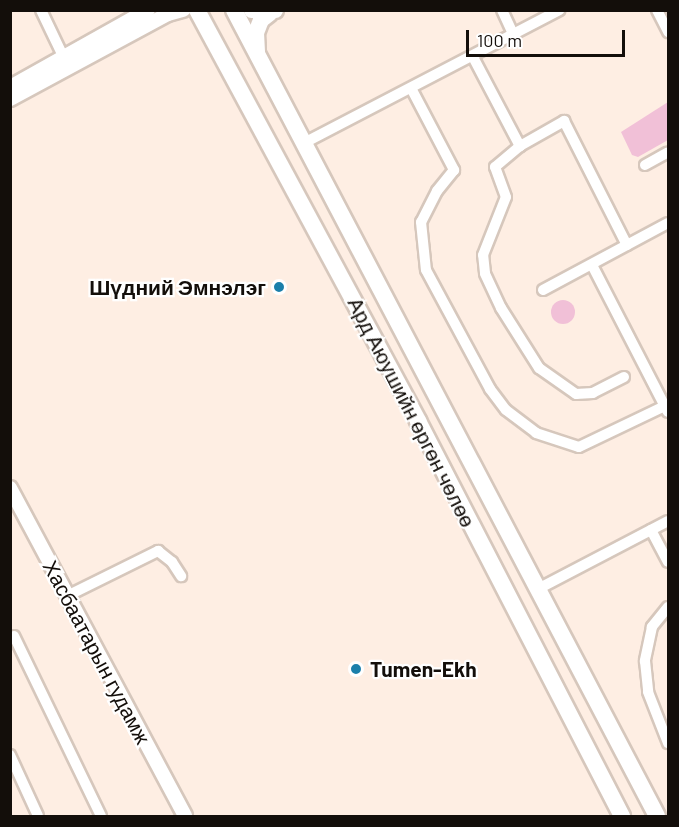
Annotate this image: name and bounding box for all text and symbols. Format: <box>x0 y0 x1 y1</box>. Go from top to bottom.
scale bar <box>469 18 628 56</box>
text: 100 m <box>477 29 522 51</box>
place label: Шүдний Эмнэлэг <box>85 274 266 300</box>
marker: Шүдний Эмнэлэг <box>270 278 288 296</box>
street label: Ард Аюушийн өргөн чөлөө <box>340 287 484 537</box>
street label: Хасбаатарын гудамж <box>36 552 158 752</box>
place label: Tumen-Ekh <box>370 656 477 682</box>
marker: Tumen-Ekh <box>347 660 365 678</box>

